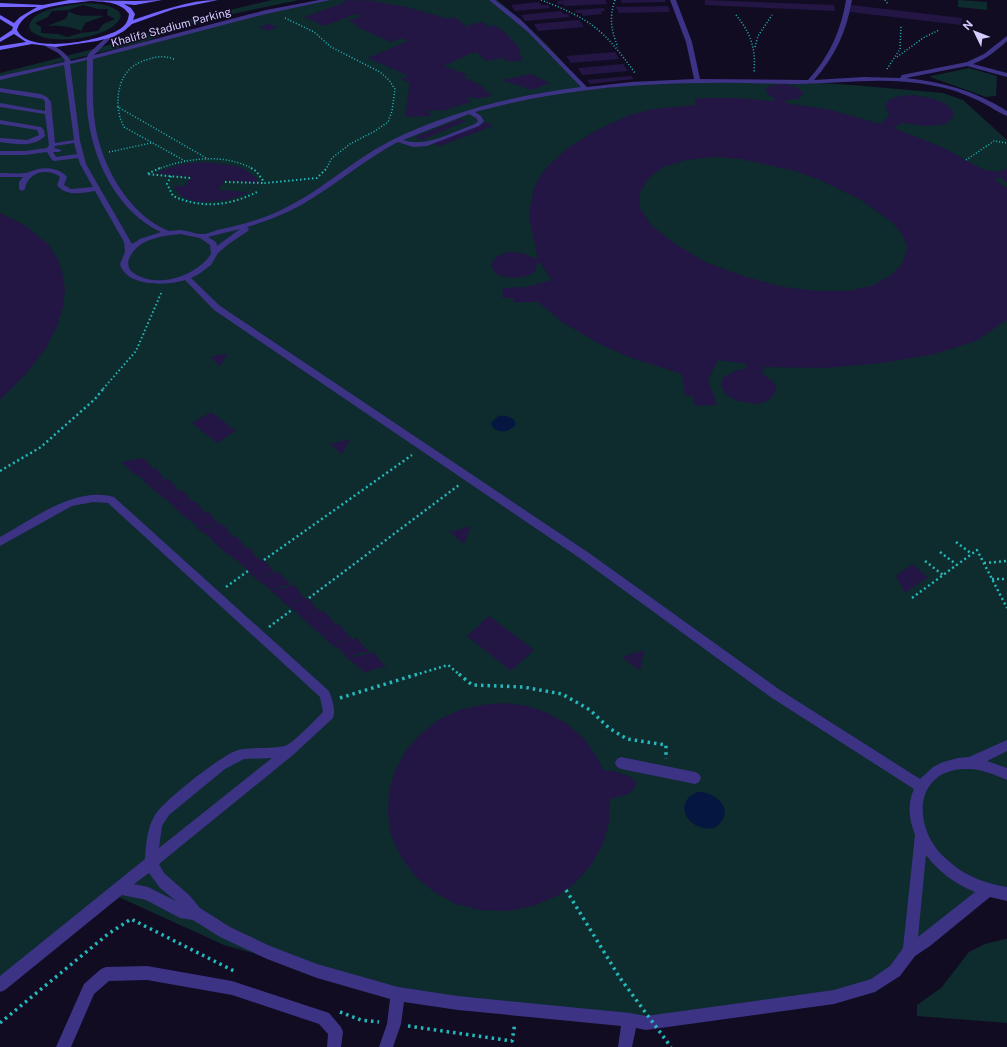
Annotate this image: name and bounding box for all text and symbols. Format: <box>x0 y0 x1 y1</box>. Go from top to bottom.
street label: Khalifa Stadium Parking <box>110 5 233 49</box>
north arrow <box>955 12 995 52</box>
text: N <box>960 18 975 32</box>

